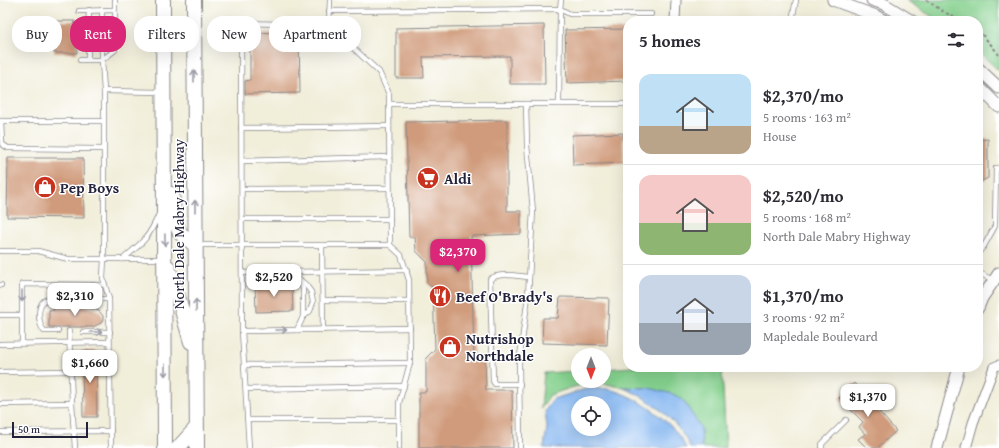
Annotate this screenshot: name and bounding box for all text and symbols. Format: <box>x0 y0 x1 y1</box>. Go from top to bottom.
chip: Buy <box>12 16 62 52</box>
chip: Rent <box>70 16 126 52</box>
chip: Filters <box>134 16 199 52</box>
chip: New <box>207 16 261 52</box>
chip: Apartment <box>269 16 361 52</box>
text: 5 homes <box>639 28 701 53</box>
icon: filters <box>945 29 967 51</box>
one-way arrow <box>190 70 198 83</box>
text: $2,370/mo <box>763 83 844 108</box>
icon: home <box>671 90 719 138</box>
text: 5 rooms · 163 m² <box>763 108 851 127</box>
text: House <box>763 127 797 146</box>
street label: North Dale Mabry Highway <box>168 138 189 309</box>
supermarket icon: Aldi <box>415 165 441 191</box>
place label: Aldi <box>444 168 472 189</box>
shop icon: Pep Boys <box>32 174 58 200</box>
place label: Pep Boys <box>60 177 119 198</box>
text: $2,520/mo <box>763 183 844 208</box>
icon: home <box>671 191 719 239</box>
one-way arrow <box>191 200 199 213</box>
text: 5 rooms · 168 m² <box>763 208 851 227</box>
text: North Dale Mabry Highway <box>763 227 911 246</box>
one-way arrow <box>161 233 169 246</box>
pin: $2,370 <box>425 239 491 273</box>
text: $2,370 <box>439 242 477 261</box>
pin: $2,520 <box>241 264 307 298</box>
text: $2,520 <box>255 267 293 286</box>
pin: $2,310 <box>42 283 108 317</box>
restaurant icon: Beef O'Brady's <box>427 283 453 309</box>
text: $1,370/mo <box>763 283 844 308</box>
text: $2,310 <box>56 286 94 305</box>
place label: Beef O'Brady's <box>456 286 553 307</box>
one-way arrow <box>18 289 26 302</box>
icon: home <box>671 291 719 339</box>
one-way arrow <box>192 299 200 312</box>
text: 3 rooms · 92 m² <box>763 308 845 327</box>
one-way arrow <box>274 326 287 334</box>
text: Mapledale Boulevard <box>763 327 878 346</box>
one-way arrow <box>89 328 102 336</box>
place label: Nutrishop Northdale <box>466 328 534 366</box>
shop icon: Nutrishop Northdale <box>437 334 463 360</box>
north arrow <box>571 348 611 388</box>
map controls <box>571 348 611 436</box>
pin: $1,660 <box>57 350 123 384</box>
text: $1,660 <box>71 353 109 372</box>
one-way arrow <box>161 363 169 376</box>
pin: $1,370 <box>835 384 901 418</box>
text: $1,370 <box>849 387 887 406</box>
button: locate <box>571 396 611 436</box>
scale bar <box>12 420 88 439</box>
text: 50 m <box>18 421 40 437</box>

